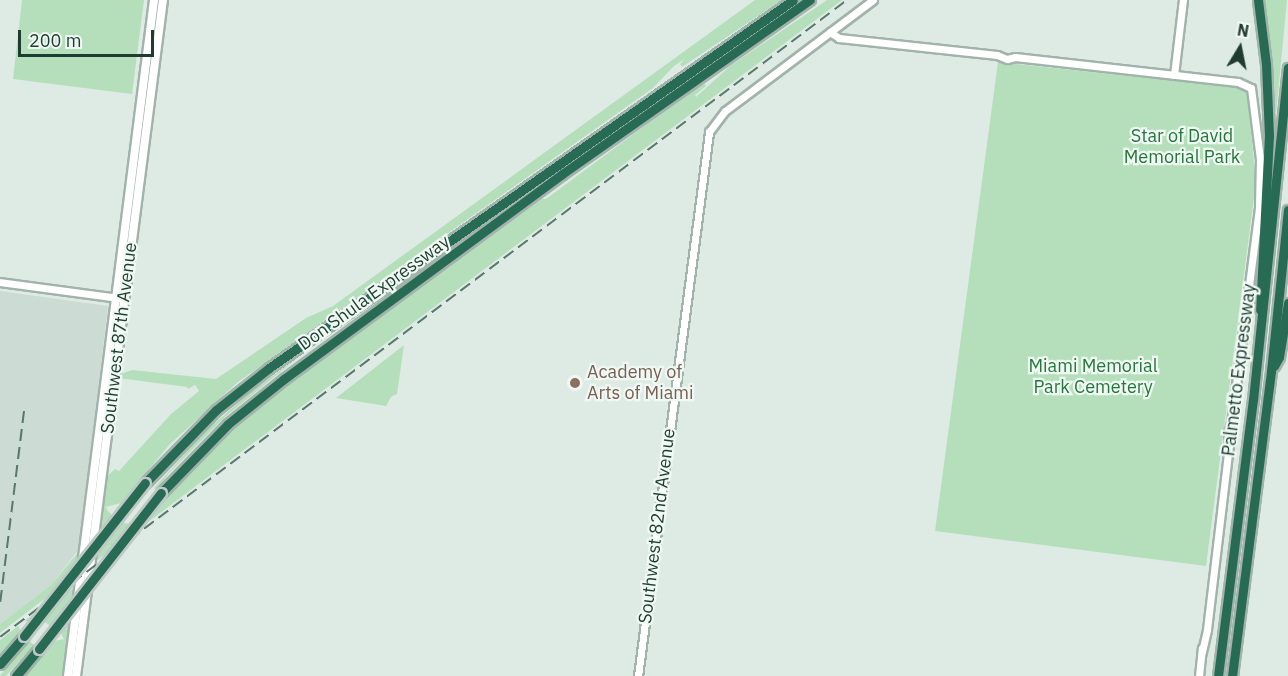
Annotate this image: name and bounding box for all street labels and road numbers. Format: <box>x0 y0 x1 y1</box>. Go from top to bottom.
street label: Don Shula Expressway <box>294 231 454 355</box>
street label: Southwest 87th Avenue <box>97 241 141 435</box>
street label: Palmetto Expressway <box>1218 283 1260 457</box>
street label: Southwest 82nd Avenue <box>634 427 680 625</box>

